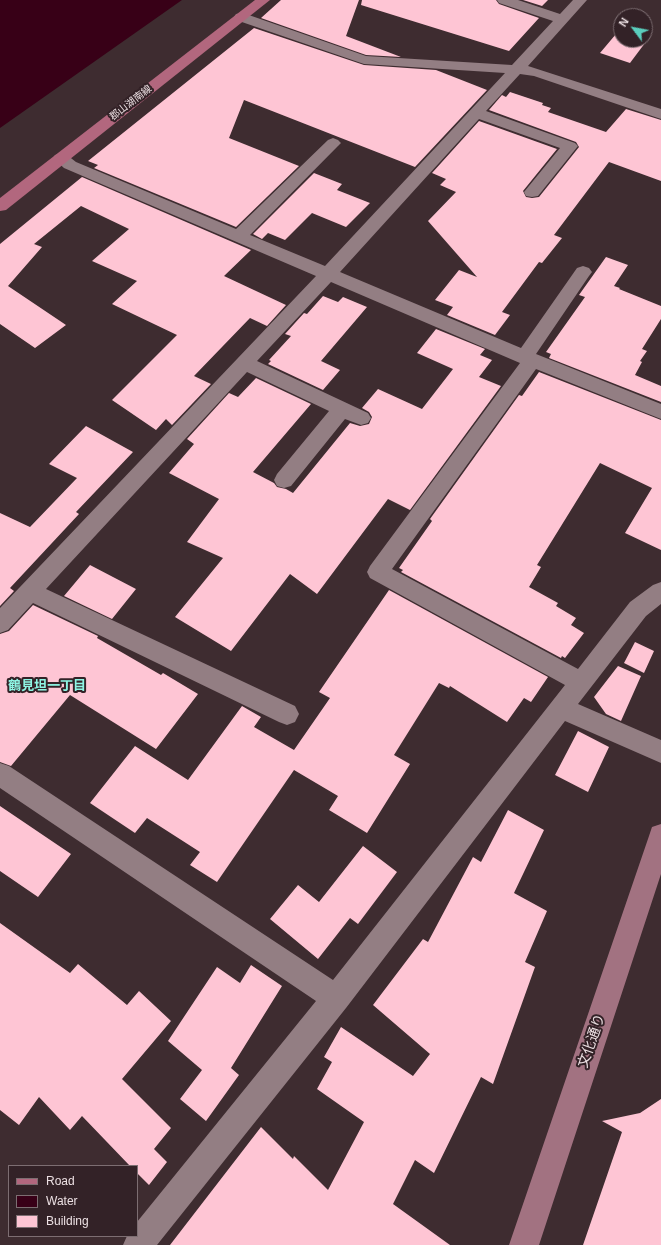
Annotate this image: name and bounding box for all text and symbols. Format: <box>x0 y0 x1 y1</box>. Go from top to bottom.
north arrow <box>613 8 653 48</box>
text: N <box>616 16 631 29</box>
street label: 郡山湖南線 <box>108 83 154 123</box>
district label: 鶴見坦一丁目 <box>8 678 86 694</box>
street label: 文化通り <box>575 1012 609 1070</box>
legend <box>8 1165 138 1237</box>
text: Road <box>46 1174 75 1188</box>
text: Water <box>46 1194 78 1208</box>
text: Building <box>46 1214 89 1228</box>

